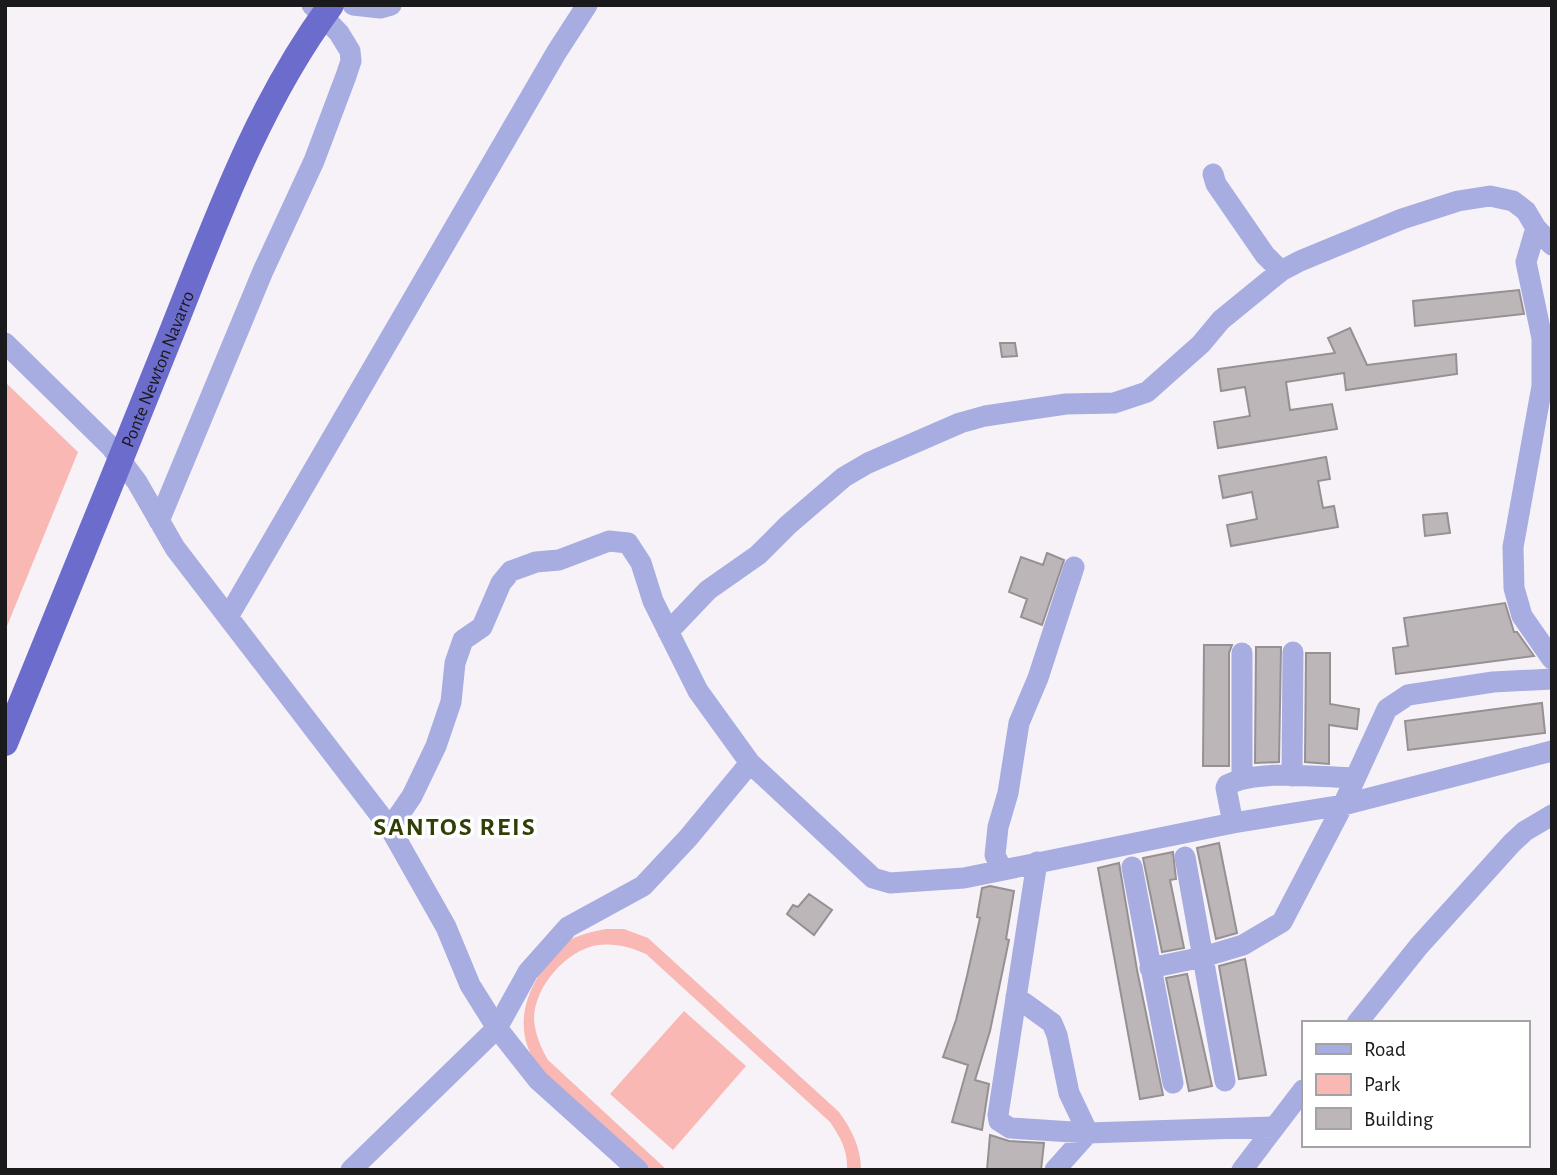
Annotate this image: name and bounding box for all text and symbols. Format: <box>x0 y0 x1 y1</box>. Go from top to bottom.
street label: Ponte Newton Navarro <box>118 288 198 450</box>
district label: SANTOS REIS <box>373 814 537 840</box>
legend <box>1302 1021 1529 1147</box>
text: Road <box>1364 1039 1406 1060</box>
text: Park <box>1364 1074 1401 1095</box>
text: Building <box>1364 1109 1434 1130</box>

